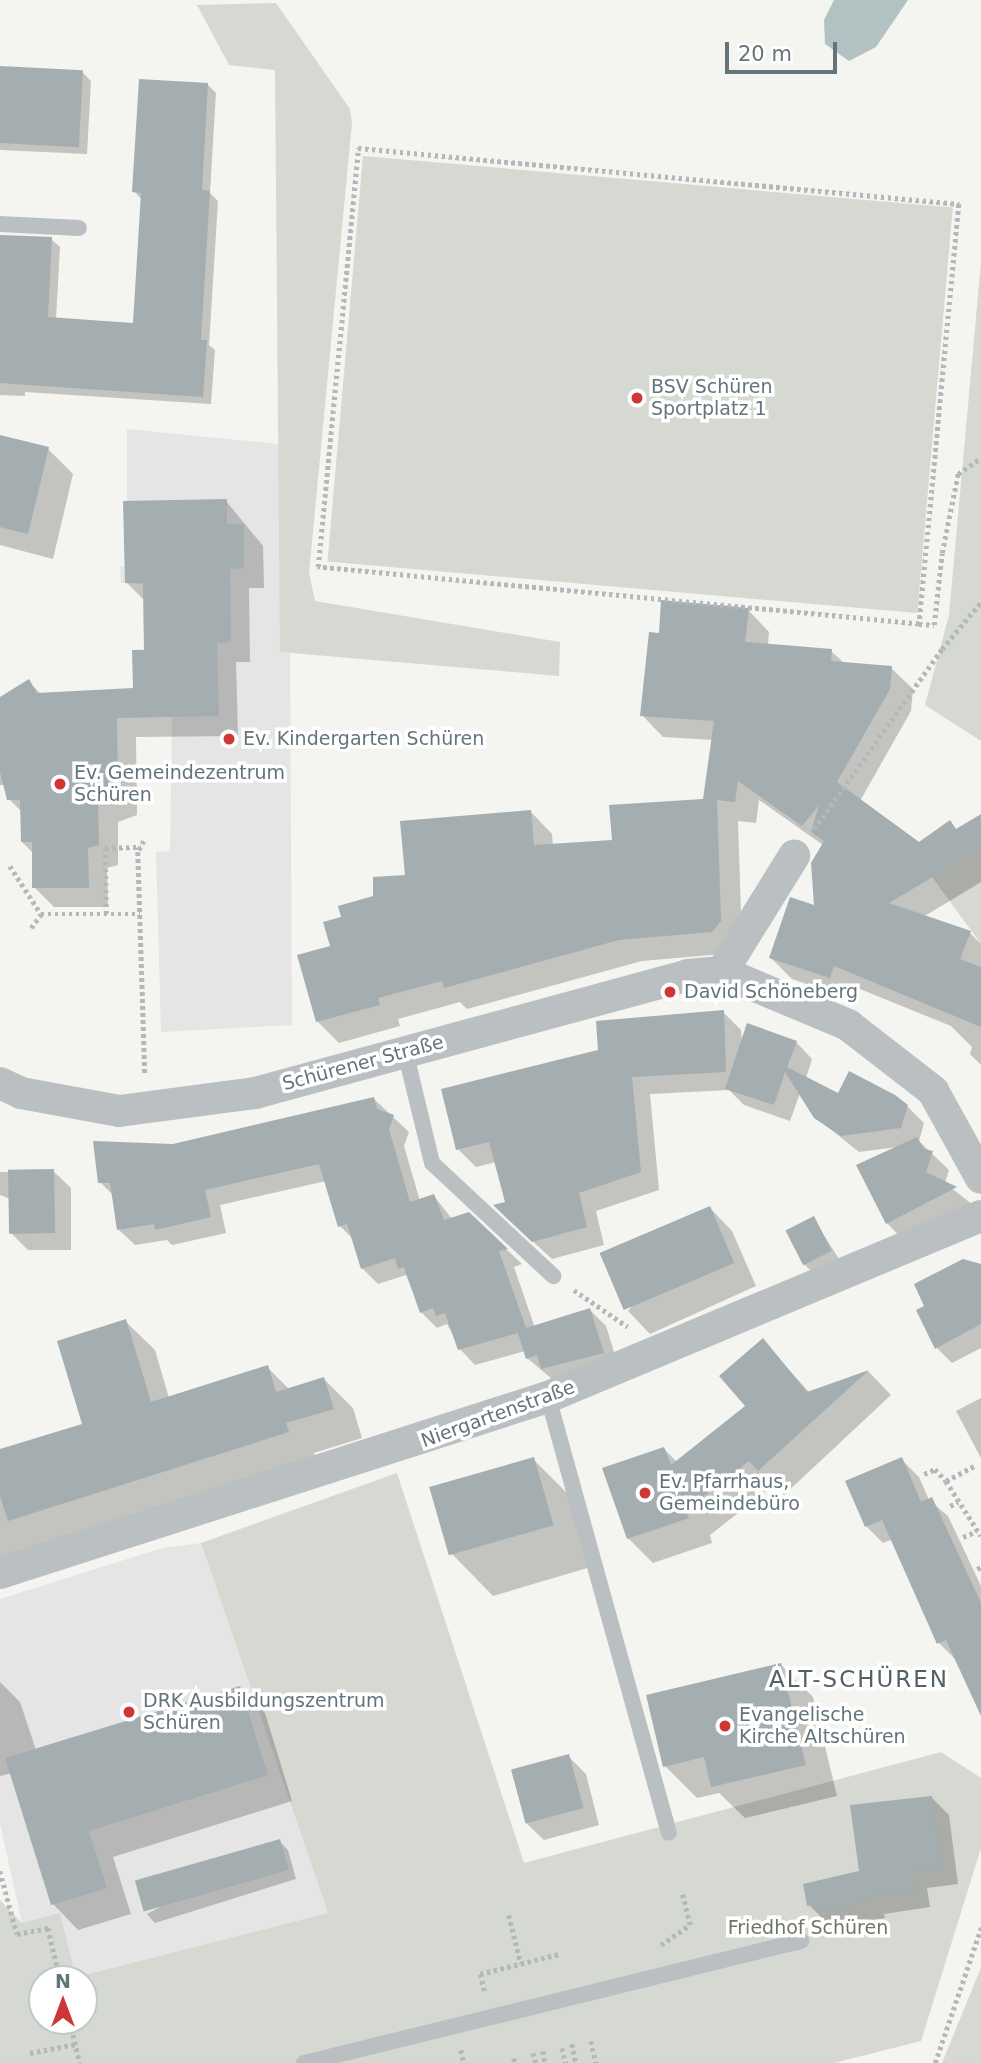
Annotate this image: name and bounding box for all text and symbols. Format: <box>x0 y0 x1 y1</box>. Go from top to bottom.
scale bar <box>729 28 841 72</box>
text: 20 m <box>738 42 792 66</box>
place label: BSV Schüren Sportplatz 1 <box>651 376 773 420</box>
marker: BSV Schüren Sportplatz 1 <box>629 390 645 406</box>
place label: Ev. Kindergarten Schüren <box>243 728 484 750</box>
marker: Ev. Kindergarten Schüren <box>221 731 237 747</box>
place label: Ev. Gemeindezentrum Schüren <box>74 762 285 806</box>
marker: Ev. Gemeindezentrum Schüren <box>52 776 68 792</box>
place label: David Schöneberg <box>684 981 858 1003</box>
marker: David Schöneberg <box>662 984 678 1000</box>
street label: Schürener Straße <box>280 1031 446 1095</box>
street label: Niergartenstraße <box>418 1376 578 1452</box>
place label: Ev. Pfarrhaus, Gemeindebüro <box>659 1471 800 1515</box>
marker: Ev. Pfarrhaus, Gemeindebüro <box>637 1485 653 1501</box>
district label: ALT-SCHÜREN <box>770 1665 948 1693</box>
place label: DRK Ausbildungszentrum Schüren <box>143 1690 385 1734</box>
marker: DRK Ausbildungszentrum Schüren <box>121 1704 137 1720</box>
place label: Evangelische Kirche Altschüren <box>739 1704 906 1748</box>
marker: Evangelische Kirche Altschüren <box>717 1718 733 1734</box>
park label: Friedhof Schüren <box>728 1917 888 1939</box>
north arrow <box>28 1965 98 2035</box>
text: N <box>55 1970 71 1992</box>

